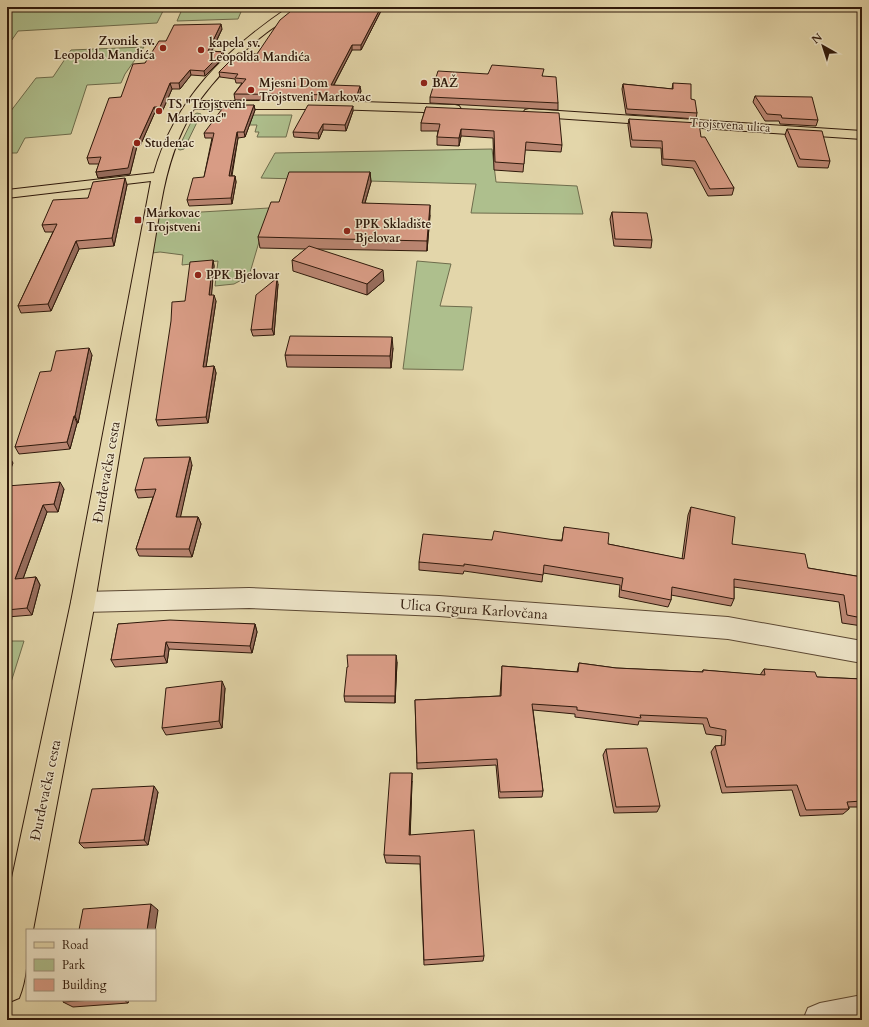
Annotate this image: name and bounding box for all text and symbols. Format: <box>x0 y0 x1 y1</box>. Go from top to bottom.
north arrow <box>803 26 843 66</box>
text: N <box>809 29 826 47</box>
place label: Zvonik sv. Leopolda Mandića <box>54 33 155 63</box>
place label: kapela sv. Leopolda Mandića <box>209 35 310 65</box>
marker: Zvonik sv. Leopolda Mandića <box>158 43 168 53</box>
marker: kapela sv. Leopolda Mandića <box>196 45 206 55</box>
place label: BAŽ <box>432 74 458 91</box>
place label: Mjesni Dom Trojstveni Markovac <box>259 75 371 105</box>
marker: BAŽ <box>419 78 429 88</box>
marker: Mjesni Dom Trojstveni Markovac <box>246 85 256 95</box>
place label: TS "Trojstveni Markovac" <box>167 96 246 126</box>
marker: TS "Trojstveni Markovac" <box>154 106 164 116</box>
street label: Trojstvena ulica <box>689 114 772 136</box>
place label: Studenac <box>145 135 194 151</box>
marker: Studenac <box>132 138 142 148</box>
place label: Markovac Trojstveni <box>146 205 201 235</box>
marker: Markovac Trojstveni <box>133 215 143 225</box>
place label: PPK Skladište Bjelovar <box>355 216 431 246</box>
marker: PPK Skladište Bjelovar <box>342 226 352 236</box>
place label: PPK Bjelovar <box>206 267 280 283</box>
marker: PPK Bjelovar <box>193 270 203 280</box>
street label: Đurđevačka cesta <box>88 420 125 524</box>
street label: Ulica Grgura Karlovčana <box>399 595 548 624</box>
street label: Đurđevačka cesta <box>26 738 65 842</box>
legend <box>26 929 156 1001</box>
text: Road <box>62 937 89 953</box>
text: Park <box>62 957 86 973</box>
text: Building <box>62 977 107 993</box>

